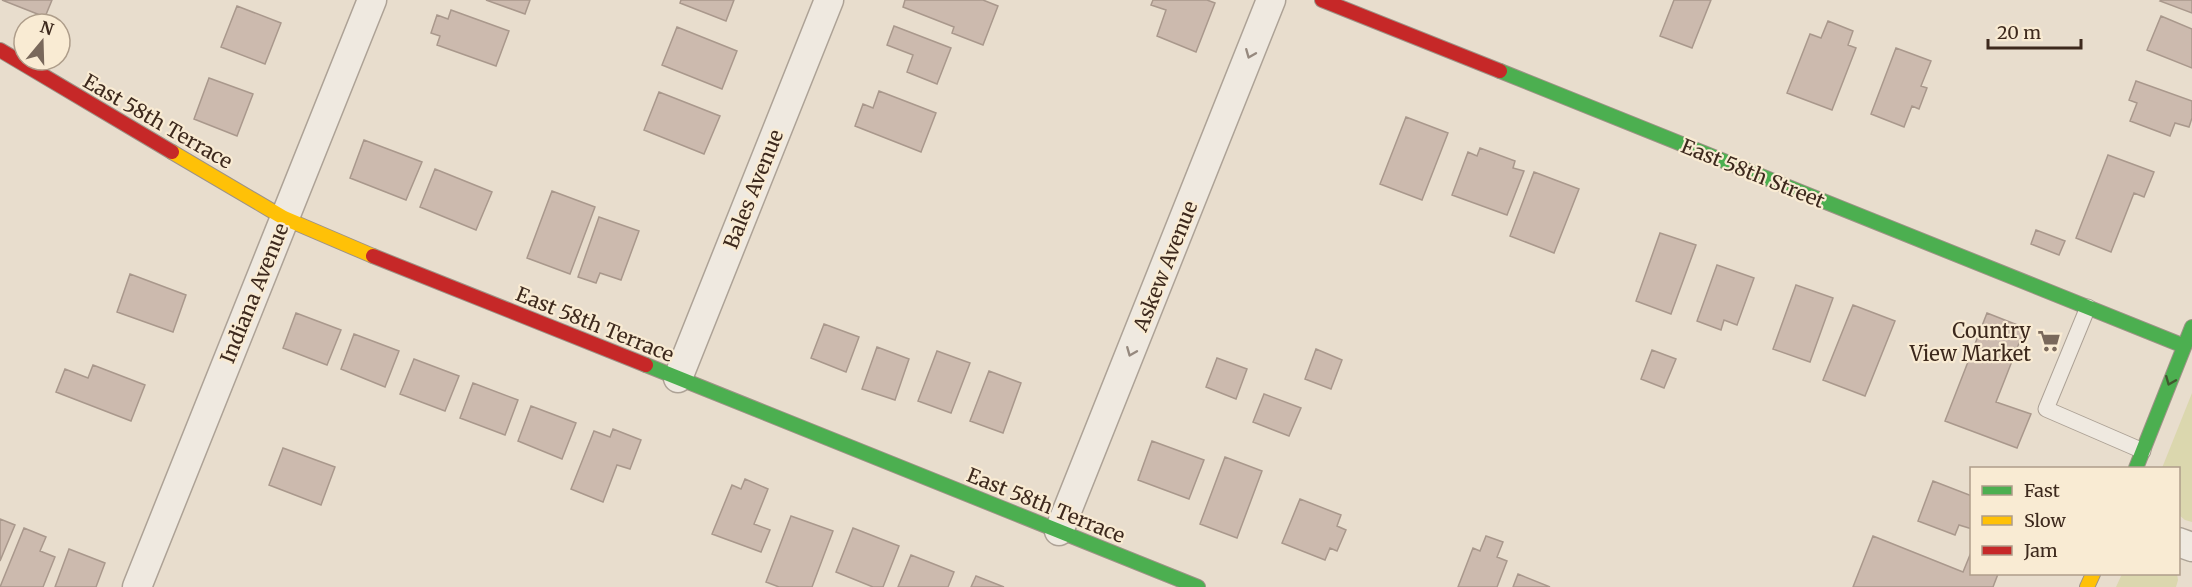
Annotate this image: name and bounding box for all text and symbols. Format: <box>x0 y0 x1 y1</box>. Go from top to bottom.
north arrow <box>12 12 72 72</box>
scale bar <box>1988 12 2081 50</box>
text: N <box>38 16 56 39</box>
text: 20 m <box>1997 21 2041 44</box>
one-way arrow <box>1245 48 1257 59</box>
street label: East 58th Terrace <box>79 68 237 174</box>
street label: Bales Avenue <box>718 126 788 252</box>
street label: East 58th Street <box>1678 133 1829 213</box>
street label: Askew Avenue <box>1127 197 1203 336</box>
street label: Indiana Avenue <box>215 219 293 367</box>
street label: East 58th Terrace <box>512 281 678 367</box>
place label: Country View Market <box>1909 318 2031 366</box>
supermarket icon: Country View Market <box>2036 328 2062 354</box>
one-way arrow <box>1126 346 1138 357</box>
one-way arrow <box>2165 375 2178 386</box>
street label: East 58th Terrace <box>963 462 1129 548</box>
legend <box>1970 467 2180 575</box>
text: Fast <box>2024 479 2060 502</box>
text: Slow <box>2024 509 2067 532</box>
text: Jam <box>2023 539 2058 562</box>

